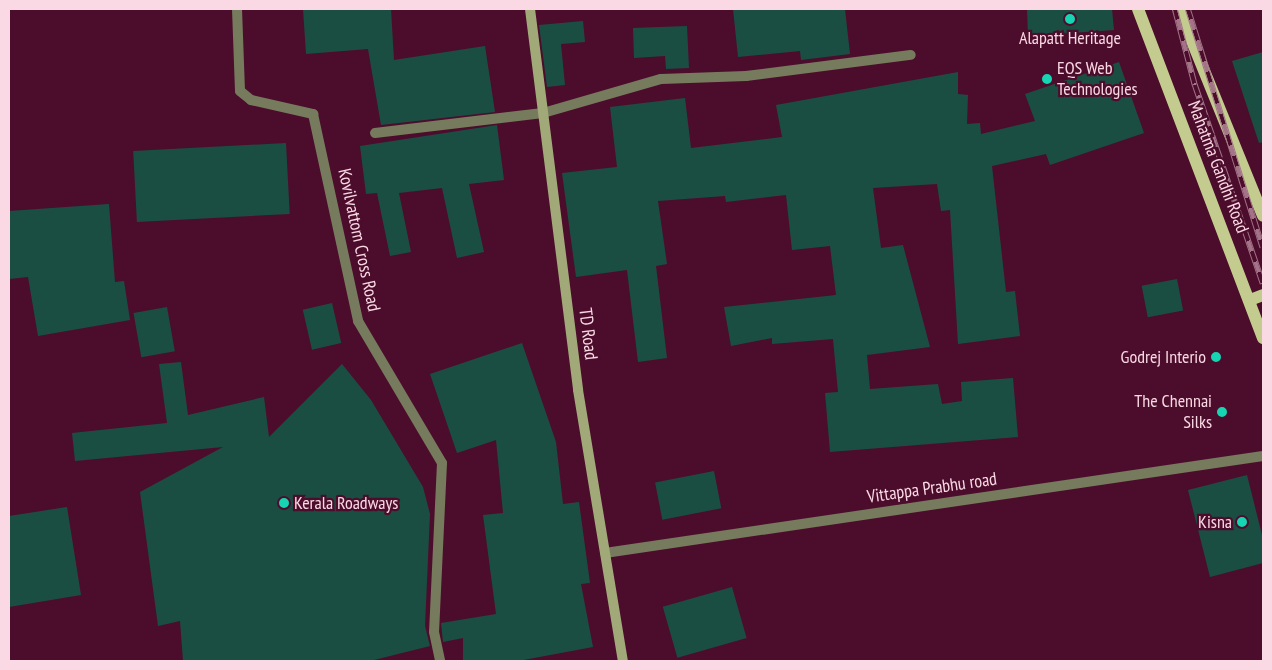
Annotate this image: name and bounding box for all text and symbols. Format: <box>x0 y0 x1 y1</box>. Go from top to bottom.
marker: Alapatt Heritage <box>1064 13 1076 25</box>
place label: Alapatt Heritage <box>1019 27 1121 49</box>
place label: EQS Web Technologies <box>1057 58 1138 100</box>
marker: EQS Web Technologies <box>1041 73 1053 85</box>
street label: Mahatma Gandhi Road <box>1183 98 1253 236</box>
street label: Kovilvattom Cross Road <box>333 167 385 313</box>
street label: TD Road <box>574 307 602 361</box>
place label: Godrej Interio <box>1121 346 1206 368</box>
marker: Godrej Interio <box>1210 351 1222 363</box>
place label: The Chennai Silks <box>1134 391 1212 434</box>
marker: The Chennai Silks <box>1216 406 1228 418</box>
street label: Vittappa Prabhu road <box>866 468 998 508</box>
place label: Kerala Roadways <box>294 492 398 514</box>
marker: Kerala Roadways <box>278 497 290 509</box>
place label: Kisna <box>1198 511 1232 533</box>
marker: Kisna <box>1236 516 1248 528</box>

